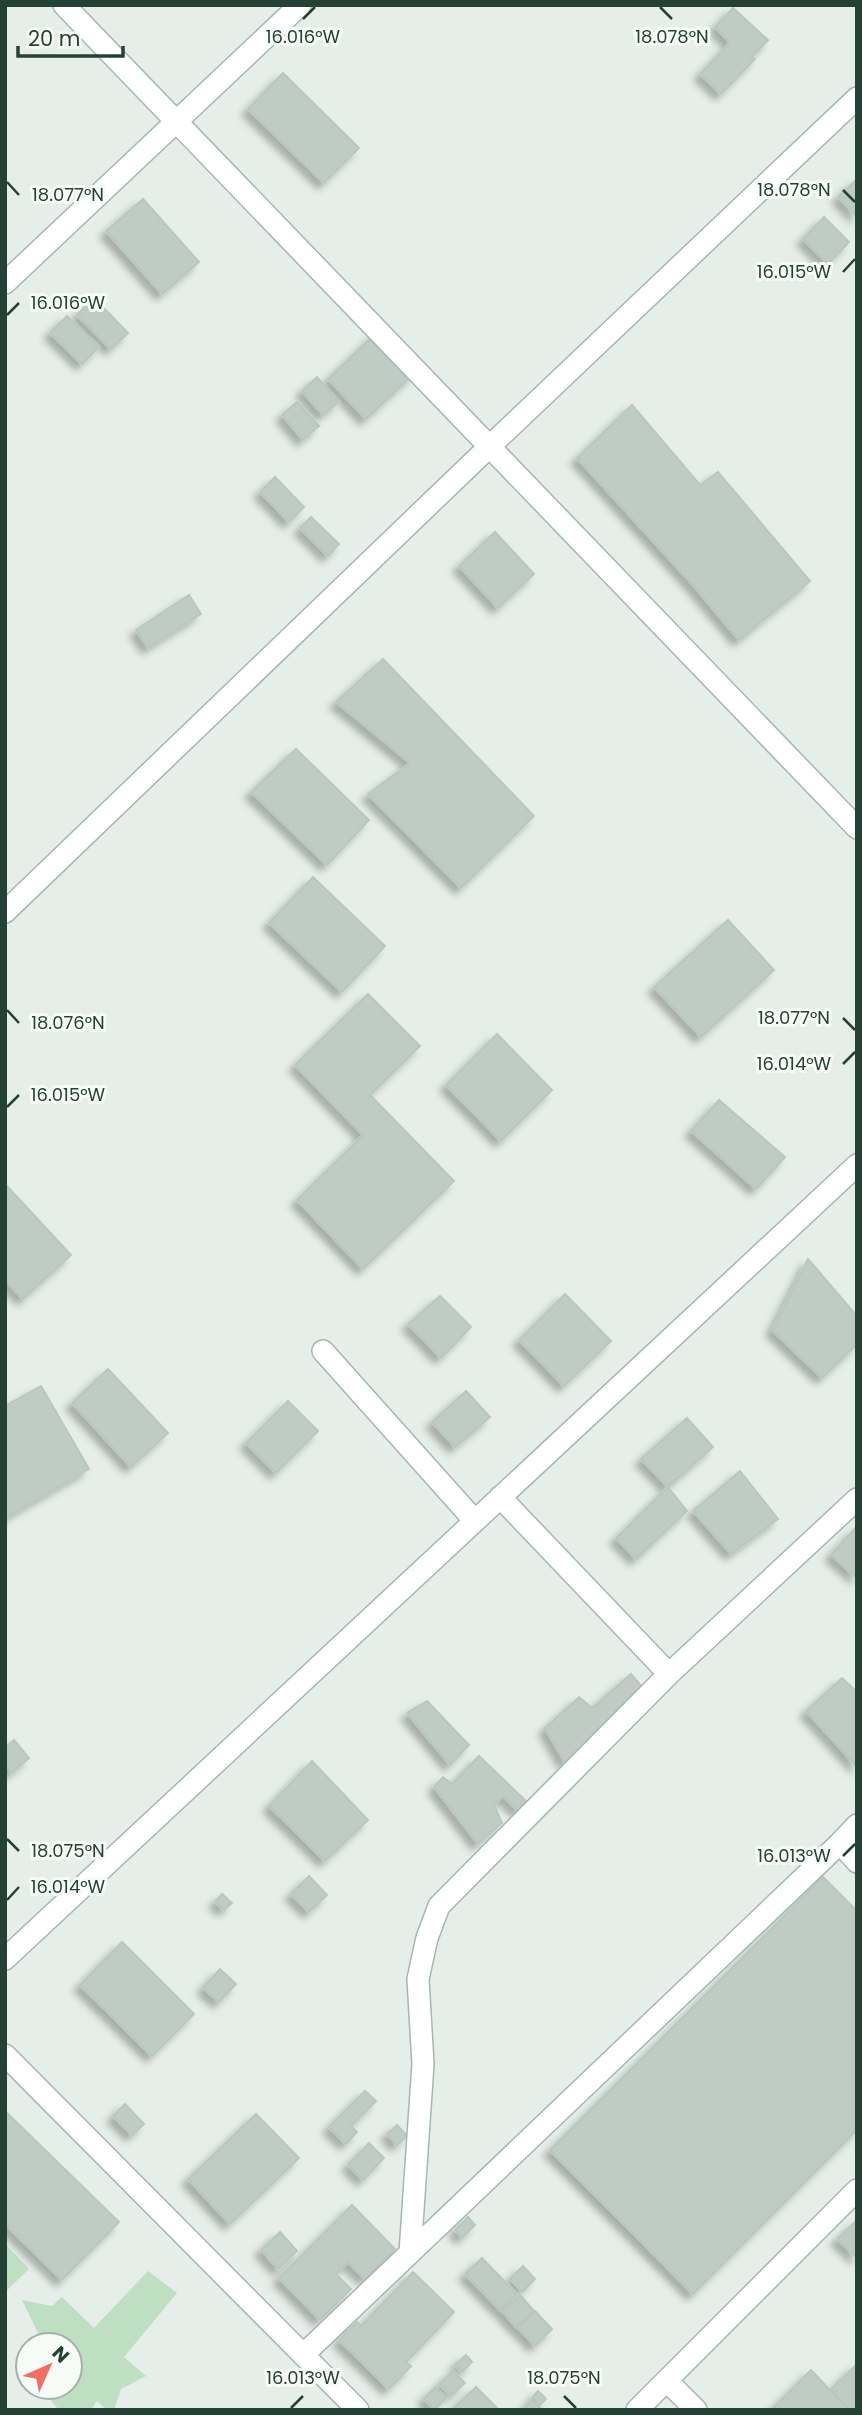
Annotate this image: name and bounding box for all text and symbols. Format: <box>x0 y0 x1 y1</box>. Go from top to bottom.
scale bar <box>18 14 122 58</box>
text: 20 m <box>28 24 81 53</box>
text: 16.016°W <box>266 24 341 49</box>
text: 18.078°N <box>635 24 709 49</box>
text: 18.078°N <box>757 177 831 202</box>
text: 18.077°N <box>32 182 104 207</box>
text: 16.015°W <box>757 259 832 284</box>
text: 16.016°W <box>31 290 106 315</box>
text: 18.077°N <box>758 1005 830 1030</box>
text: 18.076°N <box>31 1010 105 1035</box>
text: 16.014°W <box>757 1051 832 1076</box>
text: 16.015°W <box>31 1082 106 1107</box>
text: 18.075°N <box>31 1838 105 1863</box>
text: 16.013°W <box>757 1843 831 1868</box>
text: 16.014°W <box>31 1874 106 1899</box>
north arrow <box>14 2331 84 2401</box>
text: N <box>46 2340 75 2369</box>
text: 16.013°W <box>266 2365 340 2390</box>
text: 18.075°N <box>527 2365 601 2390</box>

